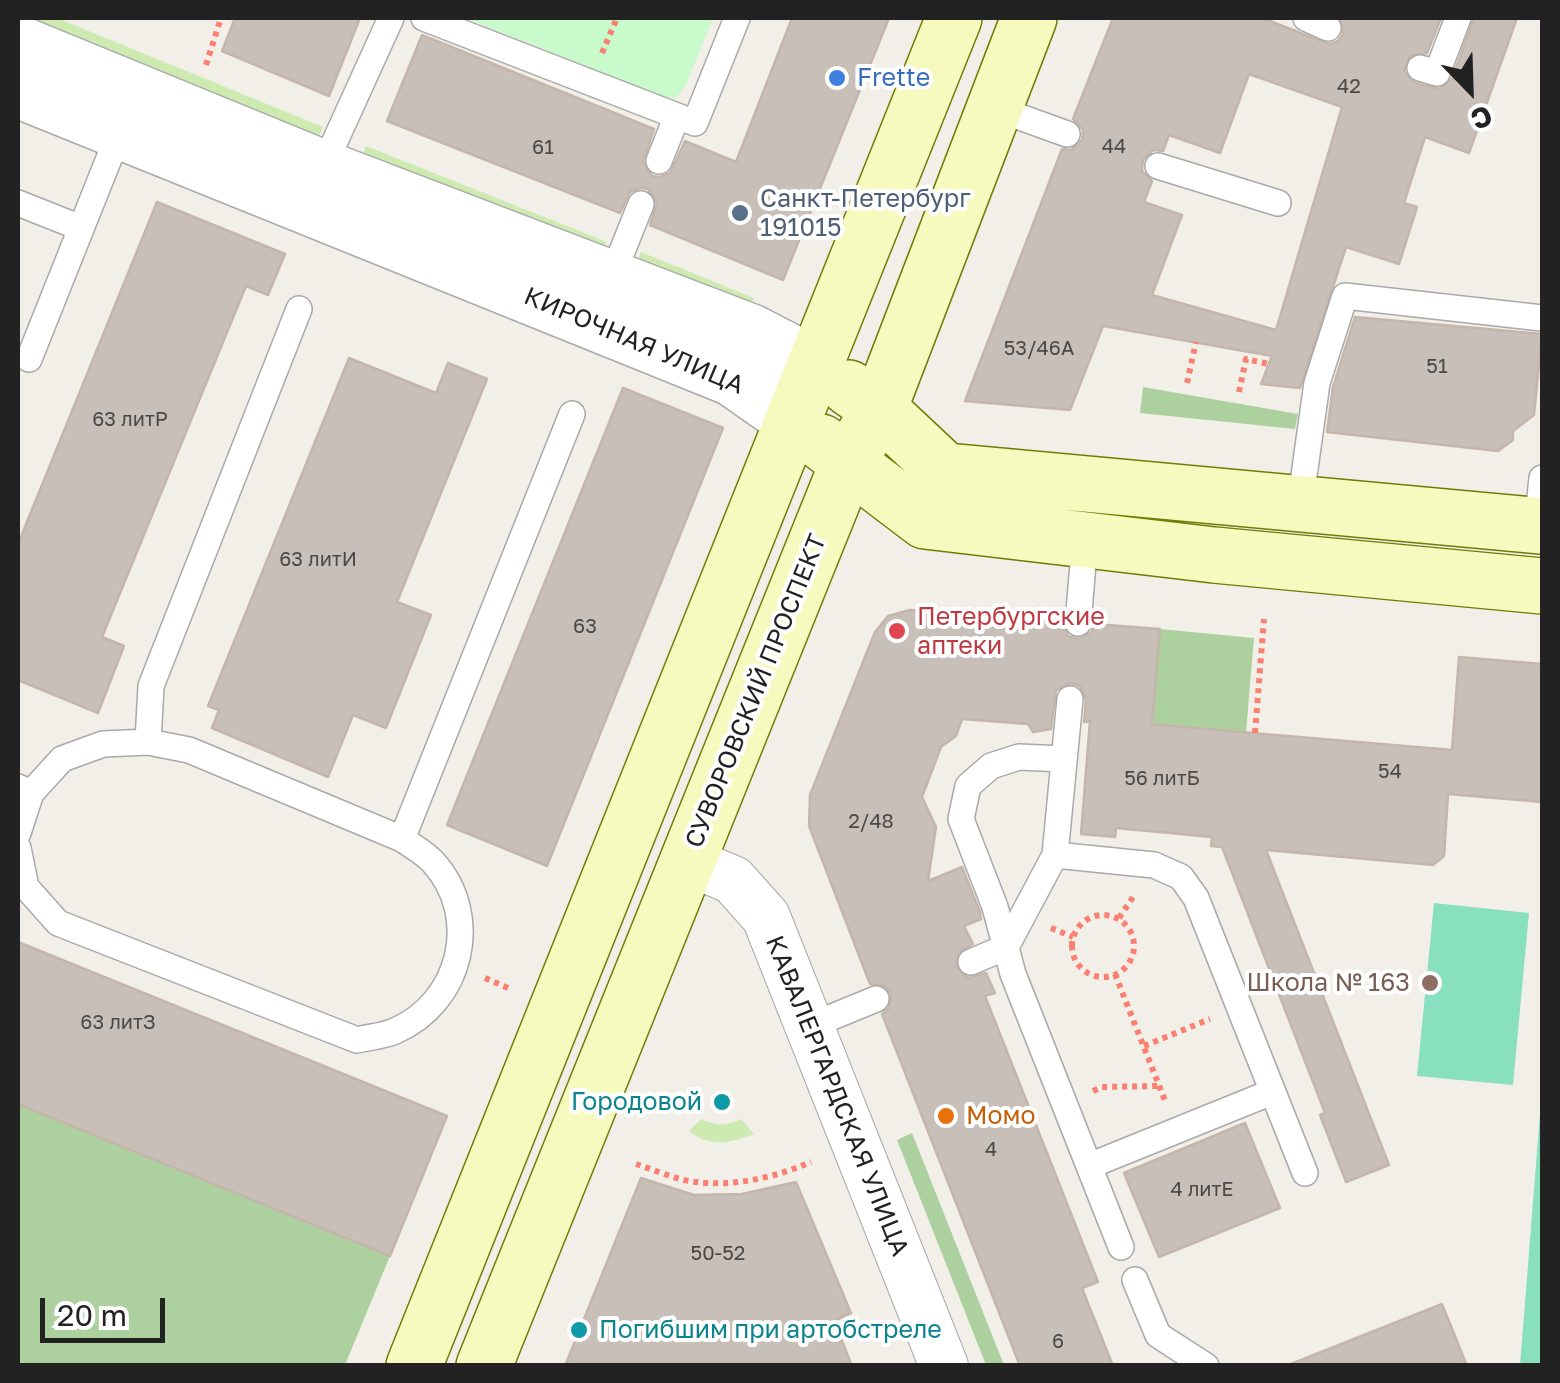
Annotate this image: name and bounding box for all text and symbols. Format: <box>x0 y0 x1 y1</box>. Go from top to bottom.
north arrow <box>1420 40 1520 140</box>
place label: Frette <box>857 63 930 93</box>
marker: Frette <box>826 67 848 89</box>
house number: 42 <box>1337 75 1361 99</box>
text: С <box>1466 99 1498 137</box>
house number: 44 <box>1102 135 1126 159</box>
house number: 61 <box>532 136 554 160</box>
place label: Санкт-Петербург 191015 <box>760 184 971 243</box>
marker: Санкт-Петербург 191015 <box>729 202 751 224</box>
street label: КИРОЧНАЯ УЛИЦА <box>520 281 748 401</box>
house number: 53/46А <box>1004 337 1074 361</box>
house number: 51 <box>1426 355 1448 379</box>
house number: 63 литР <box>92 408 168 432</box>
street label: СУВОРОВСКИЙ ПРОСПЕКТ <box>679 530 833 852</box>
house number: 63 литИ <box>279 548 357 572</box>
place label: Петербургские аптеки <box>917 602 1105 661</box>
house number: 63 <box>573 615 597 639</box>
marker: Петербургские аптеки <box>886 620 908 642</box>
house number: 54 <box>1378 760 1402 784</box>
house number: 56 литБ <box>1124 767 1200 791</box>
house number: 2/48 <box>848 810 894 834</box>
street label: КАВАЛЕРГАРДСКАЯ УЛИЦА <box>759 931 915 1261</box>
place label: Школа № 163 <box>1247 968 1410 998</box>
marker: Школа № 163 <box>1419 972 1441 994</box>
house number: 63 литЗ <box>80 1011 156 1035</box>
place label: Городовой <box>571 1087 702 1117</box>
marker: Городовой <box>711 1091 733 1113</box>
place label: Момо <box>966 1101 1035 1131</box>
marker: Момо <box>935 1105 957 1127</box>
house number: 4 <box>985 1138 997 1162</box>
house number: 4 литЕ <box>1170 1178 1234 1202</box>
house number: 50-52 <box>691 1242 745 1266</box>
scale bar <box>45 1278 170 1340</box>
text: 20 m <box>57 1297 127 1333</box>
place label: Погибшим при артобстреле <box>599 1315 942 1345</box>
marker: Погибшим при артобстреле <box>568 1319 590 1341</box>
house number: 6 <box>1052 1330 1064 1354</box>

